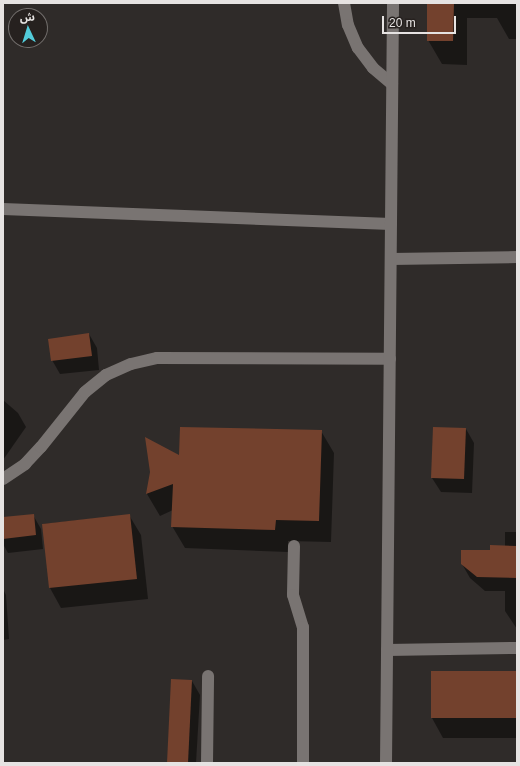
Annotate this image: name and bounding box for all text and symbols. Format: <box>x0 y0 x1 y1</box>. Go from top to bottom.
north arrow <box>8 8 48 48</box>
scale bar <box>384 8 458 34</box>
text: ش <box>19 11 35 24</box>
text: 20 m <box>389 16 416 30</box>

